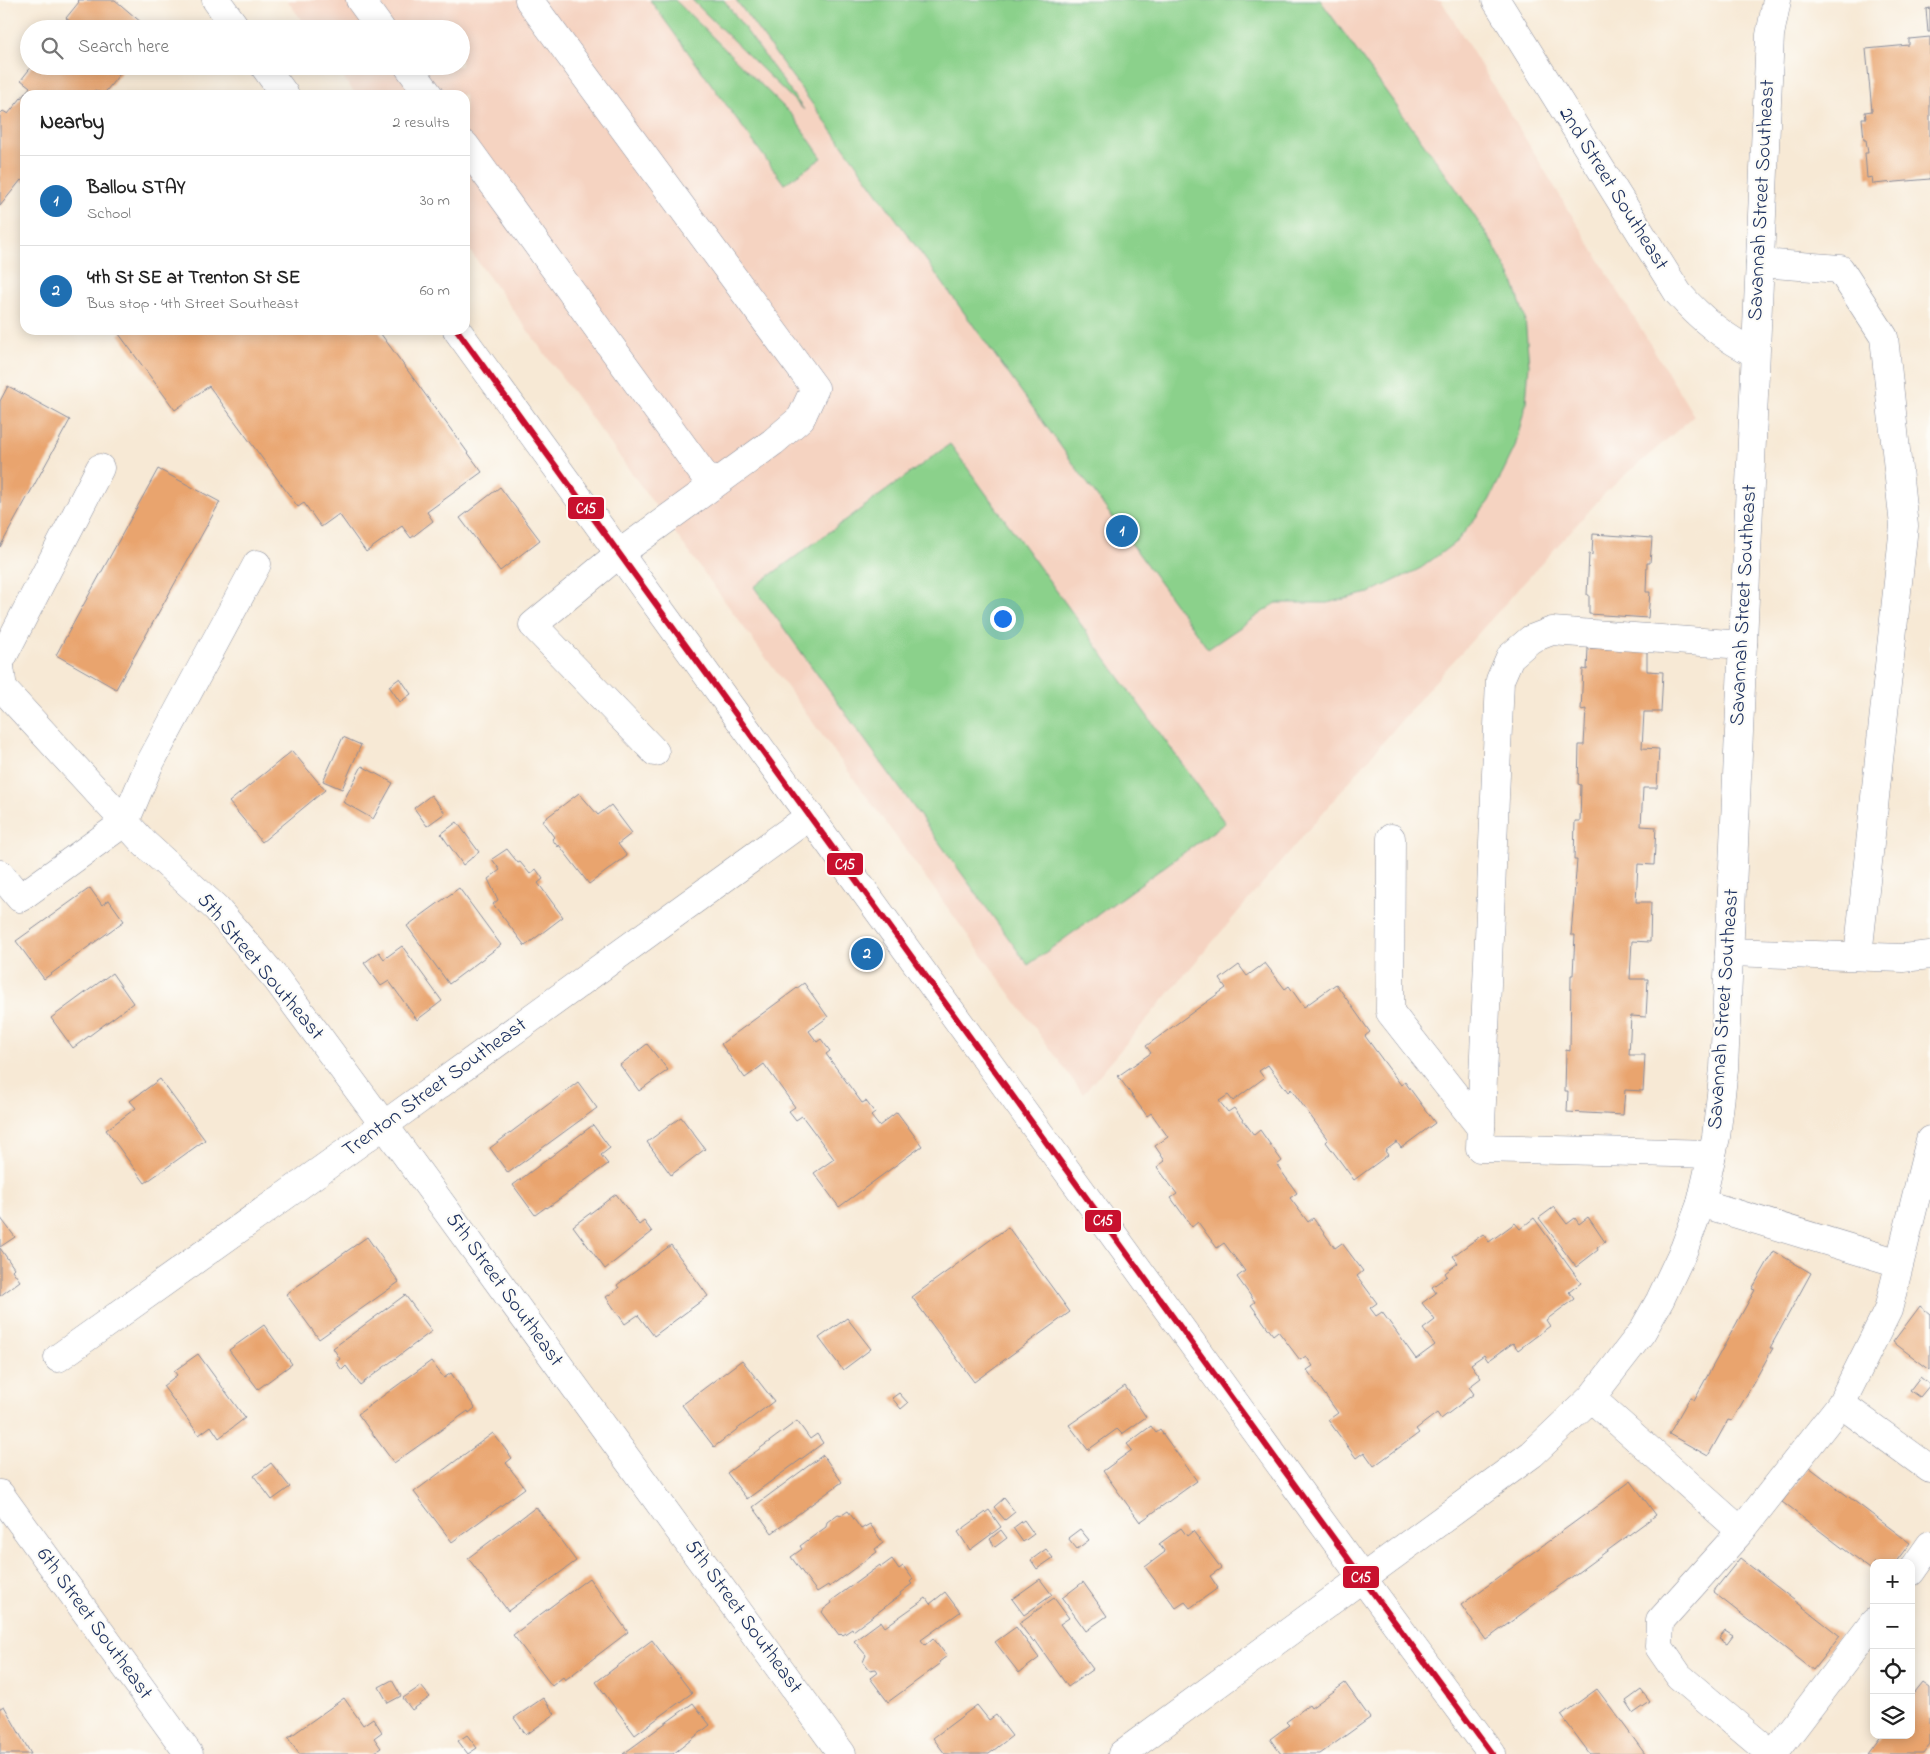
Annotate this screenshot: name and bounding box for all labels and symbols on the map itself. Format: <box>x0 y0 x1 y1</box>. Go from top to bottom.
street label: Savannah Street Southeast <box>1741 79 1783 321</box>
street label: 2nd Street Southeast <box>1550 101 1676 277</box>
street label: Savannah Street Southeast <box>1723 484 1765 726</box>
line badge: C15 <box>567 496 605 520</box>
text: C15 <box>576 499 596 520</box>
pin: 1 <box>1106 512 1138 550</box>
your location <box>990 606 1016 632</box>
line badge: C15 <box>826 852 864 876</box>
text: C15 <box>835 855 855 876</box>
street label: 5th Street Southeast <box>189 887 331 1047</box>
street label: Savannah Street Southeast <box>1701 887 1747 1131</box>
pin: 2 <box>851 935 883 973</box>
street label: Trenton Street Southeast <box>336 1011 534 1165</box>
street label: 5th Street Southeast <box>438 1207 570 1373</box>
line badge: C15 <box>1084 1209 1122 1233</box>
text: C15 <box>1093 1211 1113 1232</box>
street label: 5th Street Southeast <box>677 1534 809 1700</box>
street label: 6th Street Southeast <box>29 1542 159 1706</box>
line badge: C15 <box>1342 1565 1380 1589</box>
text: C15 <box>1351 1568 1371 1589</box>

